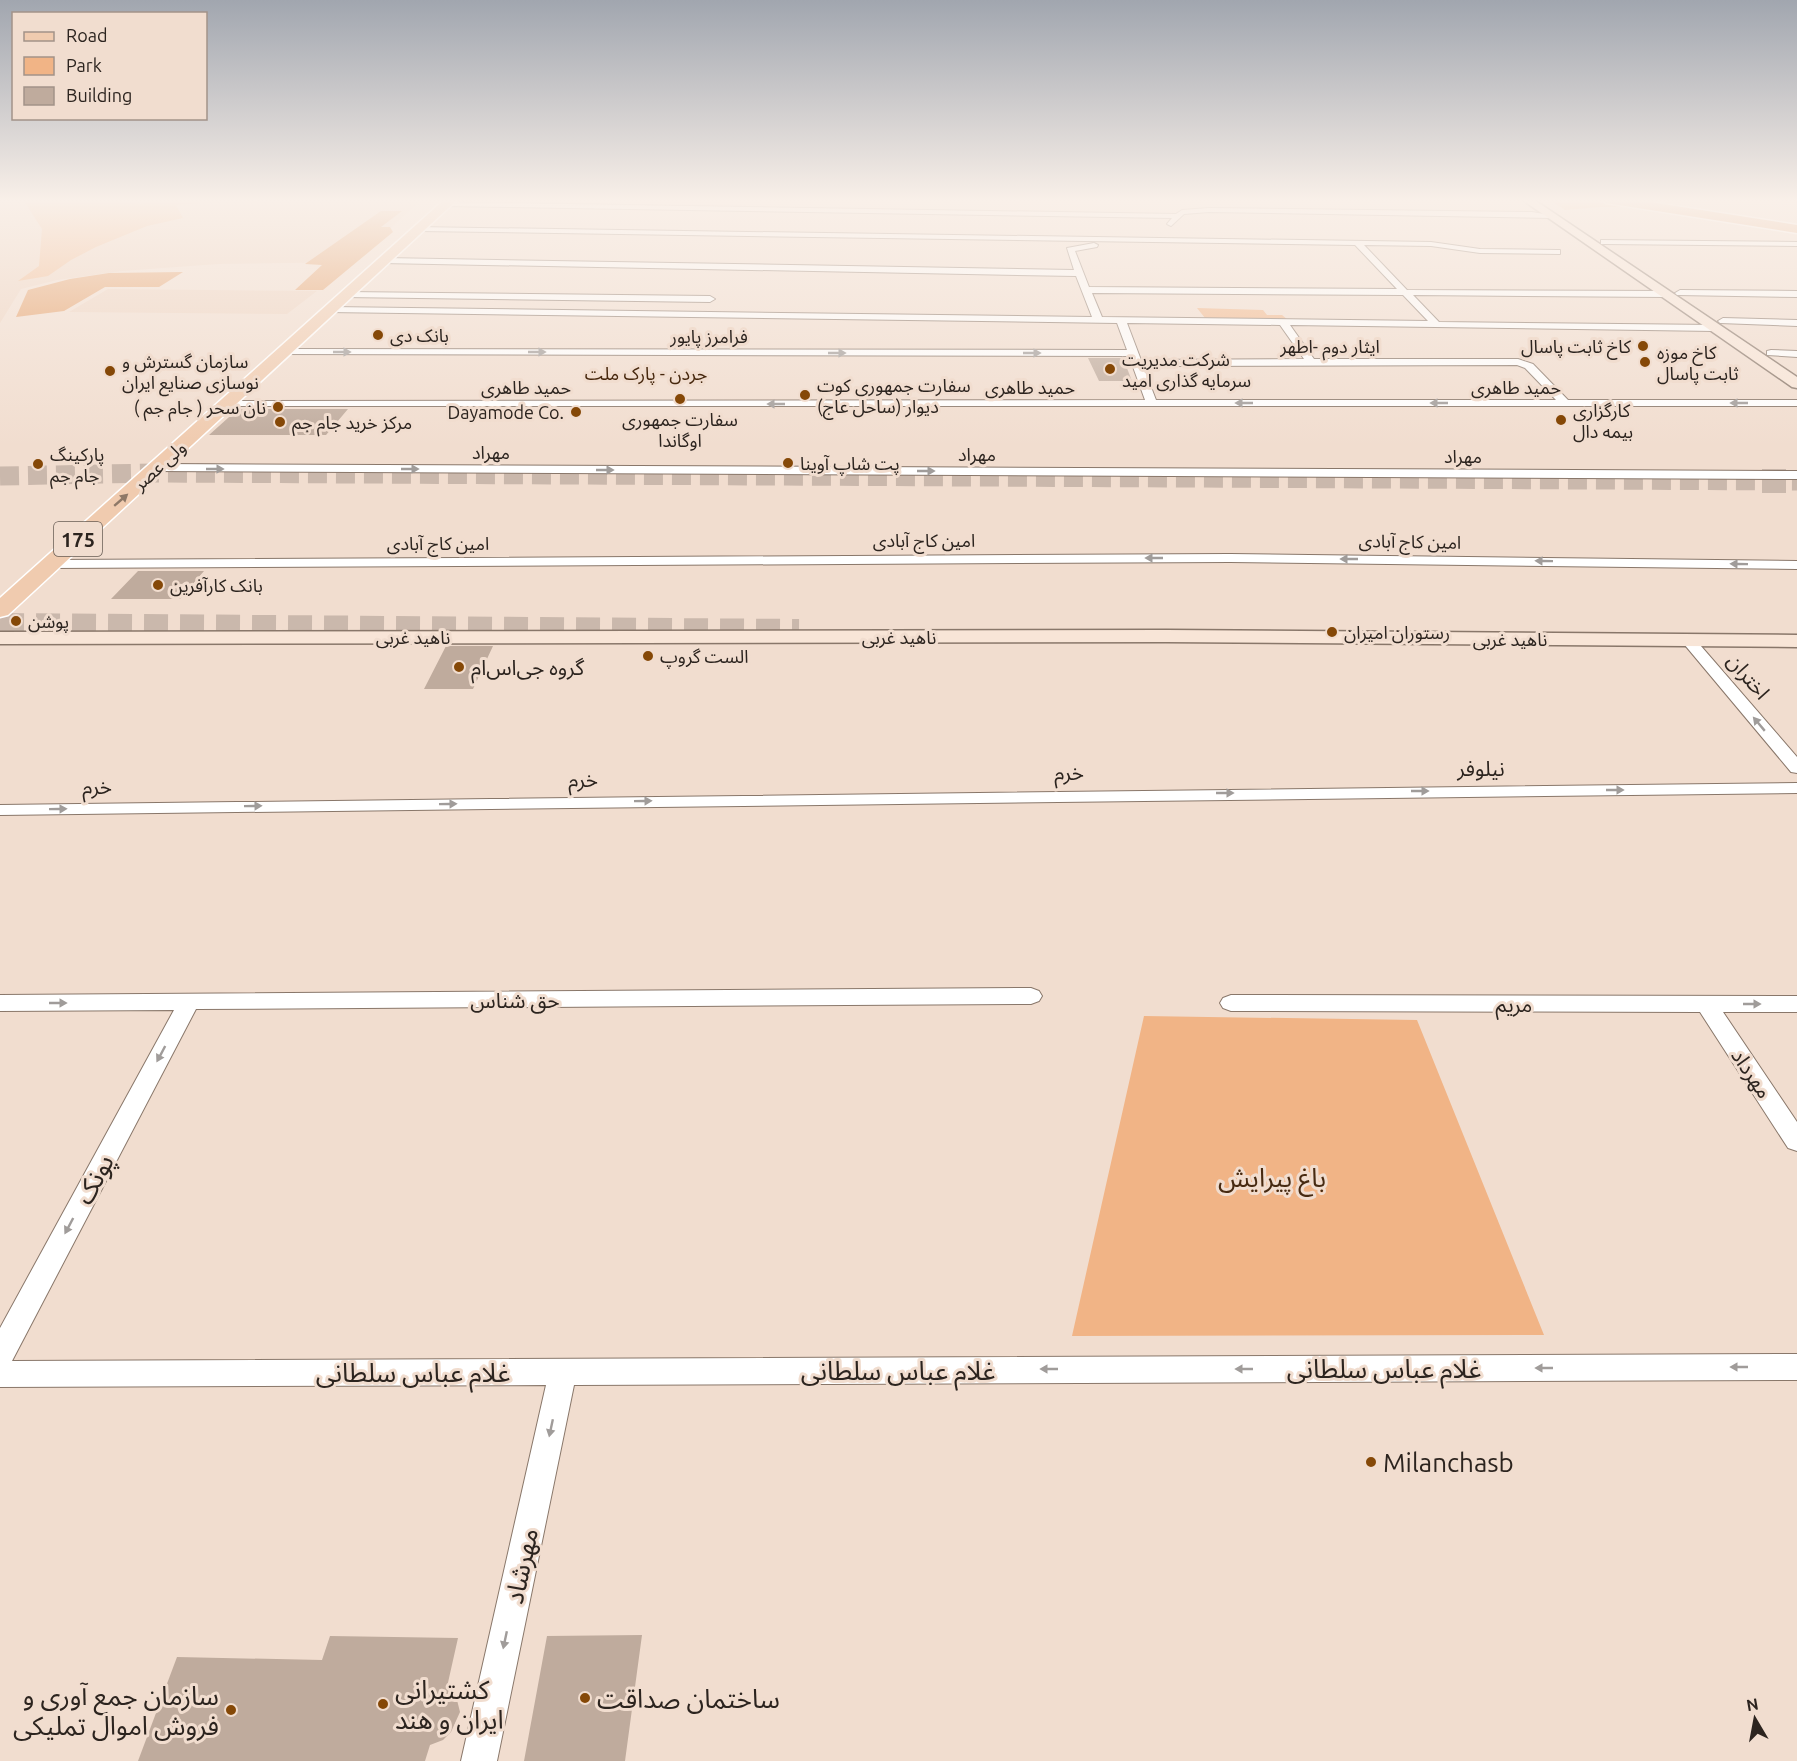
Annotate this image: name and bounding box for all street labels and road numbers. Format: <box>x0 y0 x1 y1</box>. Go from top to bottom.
street label: فرامرز پایور <box>669 326 748 348</box>
street label: ایثار دوم -اطهر <box>1279 336 1380 361</box>
street label: حمید طاهری <box>481 377 571 399</box>
street label: حمید طاهری <box>985 377 1075 399</box>
street label: حمید طاهری <box>1471 377 1561 399</box>
street label: ولی عصر <box>128 436 191 496</box>
street label: مهراد <box>472 442 510 464</box>
street label: مهراد <box>958 444 996 466</box>
street label: مهراد <box>1444 446 1482 468</box>
road number: 175 <box>54 522 102 556</box>
street label: امین کاج آبادی <box>873 530 975 554</box>
street label: امین کاج آبادی <box>1358 530 1461 556</box>
street label: امین کاج آبادی <box>387 533 489 557</box>
street label: ناهید غربی <box>376 627 450 649</box>
street label: ناهید غربی <box>862 627 936 649</box>
street label: ناهید غربی <box>1473 629 1547 651</box>
street label: اختران <box>1722 648 1775 704</box>
street label: نیلوفر <box>1456 756 1505 781</box>
street label: خرم <box>1054 760 1084 789</box>
street label: خرم <box>568 767 598 796</box>
street label: خرم <box>82 774 112 803</box>
street label: حق شناس <box>470 988 560 1014</box>
street label: مریم <box>1496 992 1532 1020</box>
street label: مهرداد <box>1726 1044 1777 1103</box>
street label: پونک <box>69 1149 122 1210</box>
street label: غلام عباس سلطانی <box>1287 1354 1481 1389</box>
street label: غلام عباس سلطانی <box>801 1356 995 1391</box>
street label: غلام عباس سلطانی <box>316 1358 510 1393</box>
street label: مهرشاد <box>499 1525 544 1607</box>

